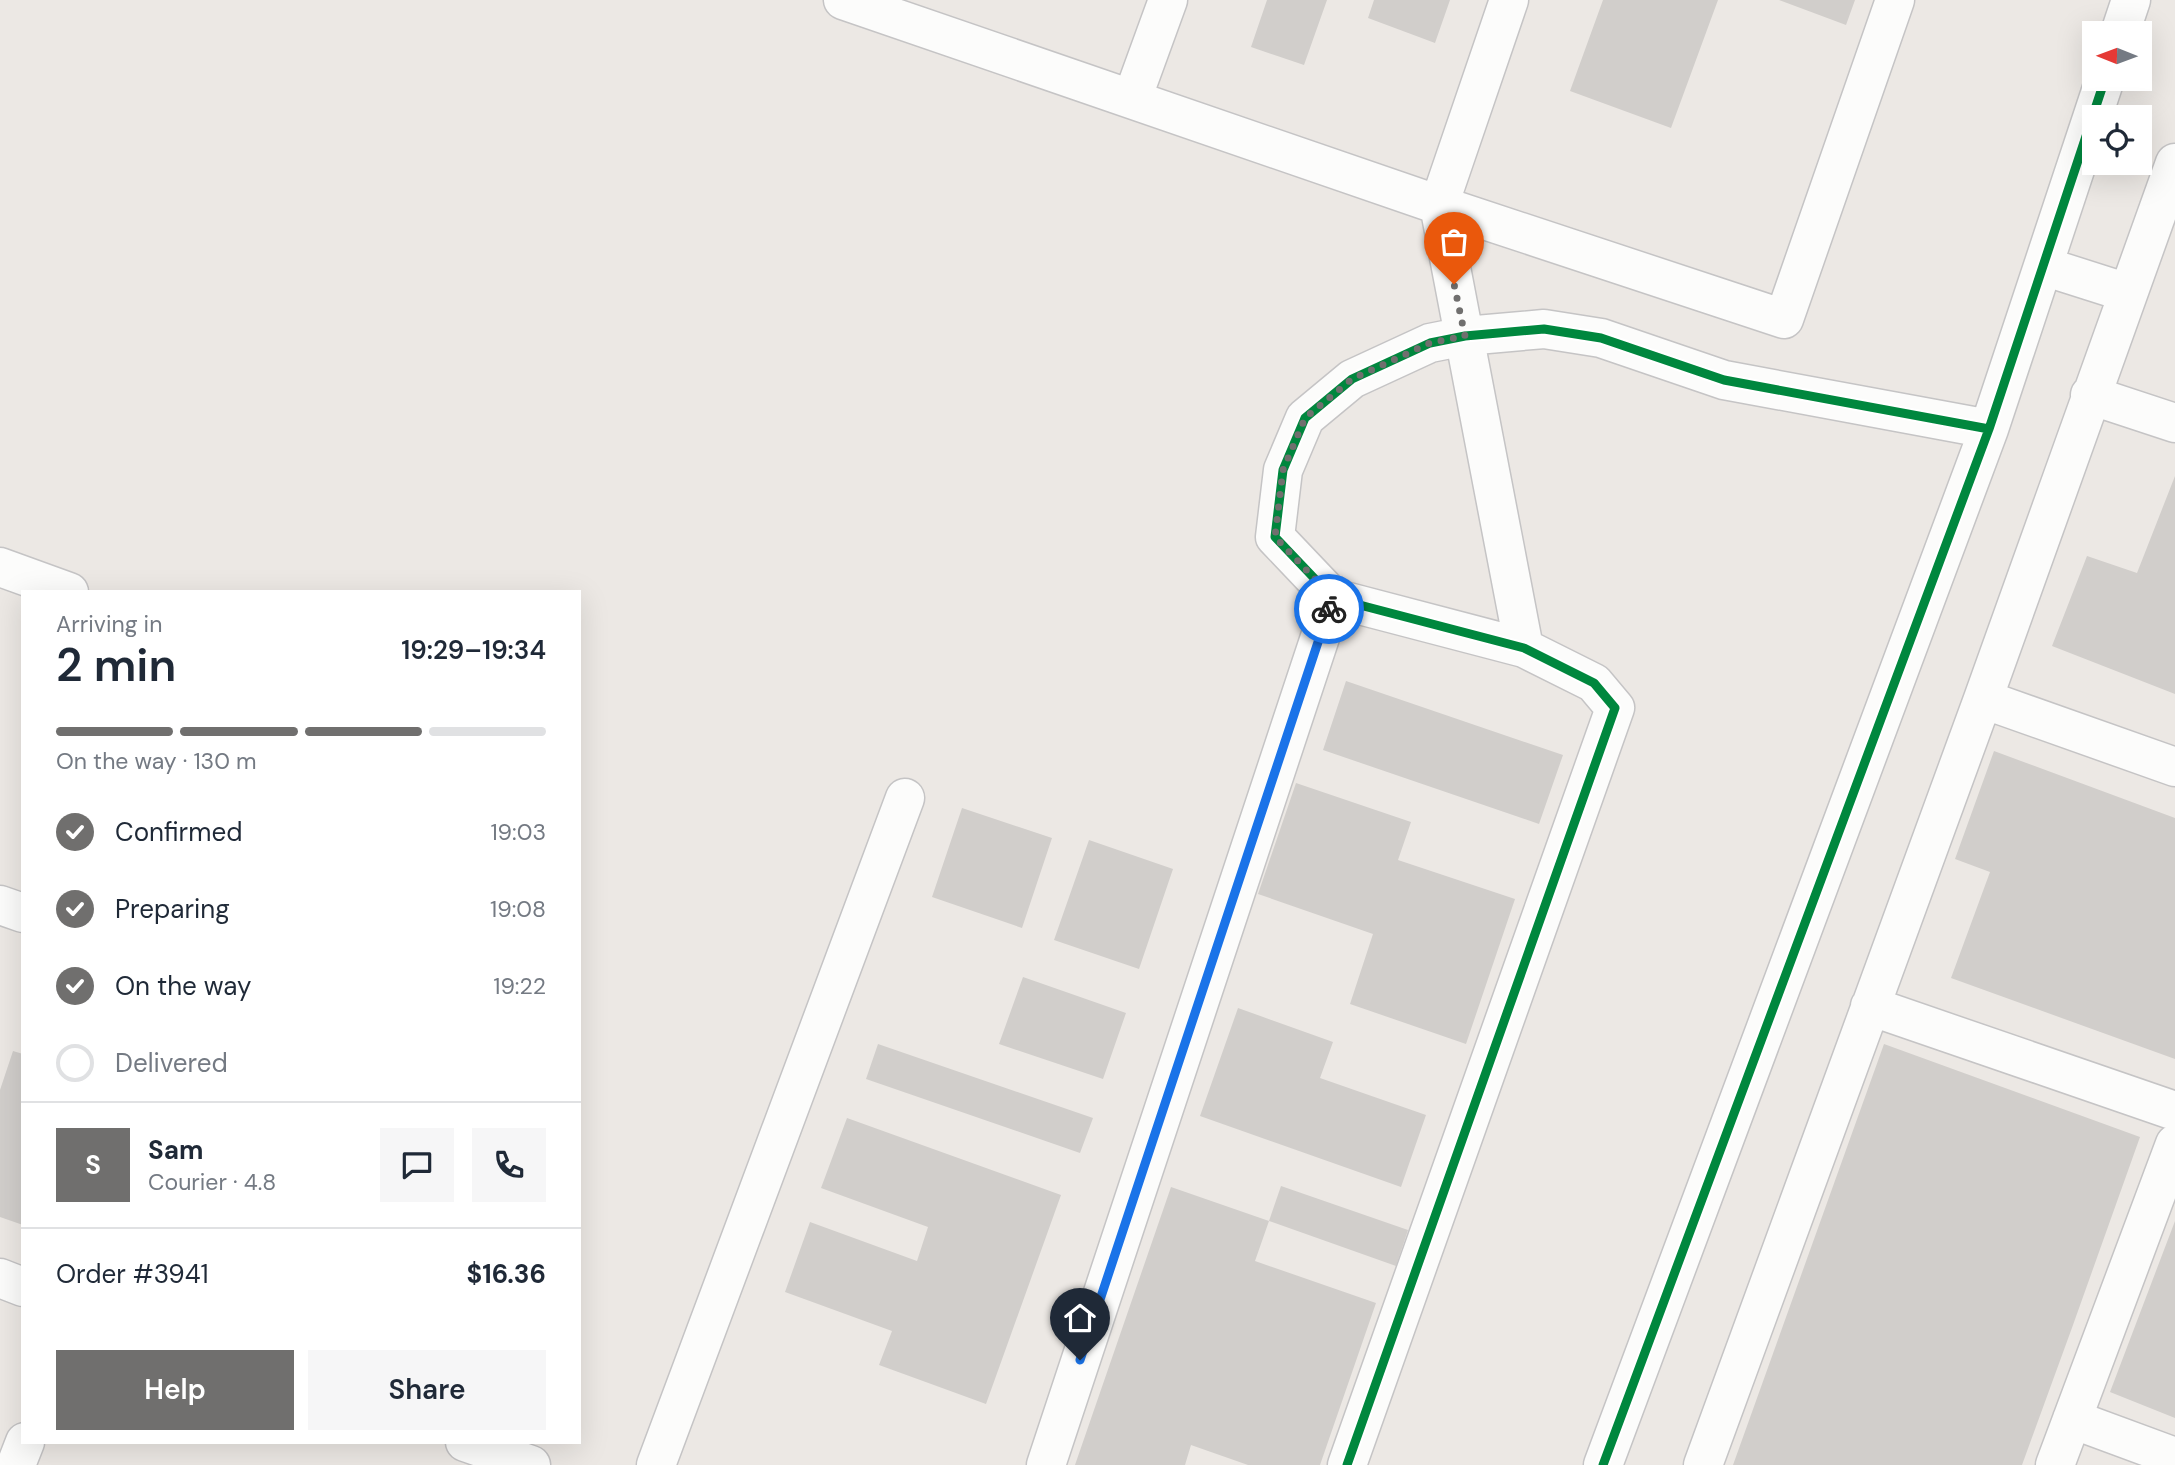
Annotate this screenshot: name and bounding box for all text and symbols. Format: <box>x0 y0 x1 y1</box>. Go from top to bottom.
north arrow <box>2082 21 2152 91</box>
map controls <box>2082 21 2152 175</box>
button: locate <box>2082 105 2152 175</box>
pin <box>1424 212 1484 284</box>
icon: bag <box>1435 223 1473 261</box>
courier <box>1294 574 1364 644</box>
icon: bike <box>1310 590 1348 628</box>
text: Arriving in <box>56 609 162 639</box>
text: 19:29–19:34 <box>401 633 546 667</box>
text: 2 min <box>56 635 176 695</box>
text: On the way · 130 m <box>56 746 257 776</box>
icon: check <box>56 813 94 851</box>
text: Confirmed <box>115 815 242 849</box>
text: 19:03 <box>490 817 546 847</box>
icon: check <box>56 890 94 928</box>
text: Preparing <box>115 892 230 926</box>
text: 19:08 <box>490 894 546 924</box>
icon: check <box>56 967 94 1005</box>
text: On the way <box>115 969 251 1003</box>
text: 19:22 <box>493 971 546 1001</box>
text: Delivered <box>115 1046 228 1080</box>
button: chat <box>380 1128 454 1202</box>
button: phone <box>472 1128 546 1202</box>
text: Sam <box>148 1133 203 1167</box>
text: S <box>85 1148 101 1182</box>
text: Courier · 4.8 <box>148 1167 276 1197</box>
text: Order #3941 <box>56 1257 209 1291</box>
text: $16.36 <box>467 1257 546 1291</box>
pin <box>1050 1288 1110 1360</box>
icon: home <box>1061 1299 1099 1337</box>
button: Help <box>56 1350 294 1430</box>
button: Share <box>308 1350 546 1430</box>

